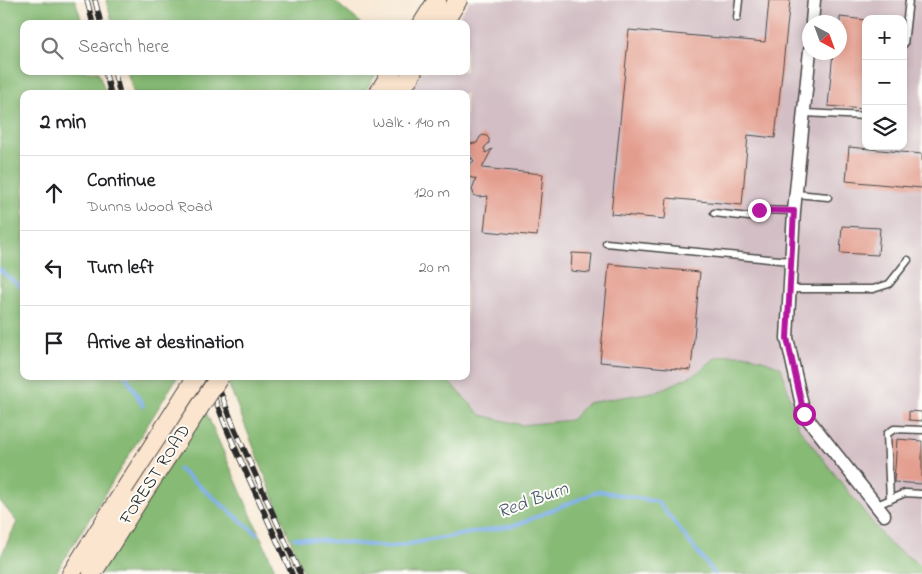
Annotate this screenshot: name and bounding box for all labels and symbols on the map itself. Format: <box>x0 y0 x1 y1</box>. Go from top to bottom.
north arrow <box>802 15 847 60</box>
route end <box>748 199 771 222</box>
route start <box>793 403 816 426</box>
street label: FOREST ROAD <box>113 420 198 531</box>
water label: Red Burn <box>494 476 573 526</box>

